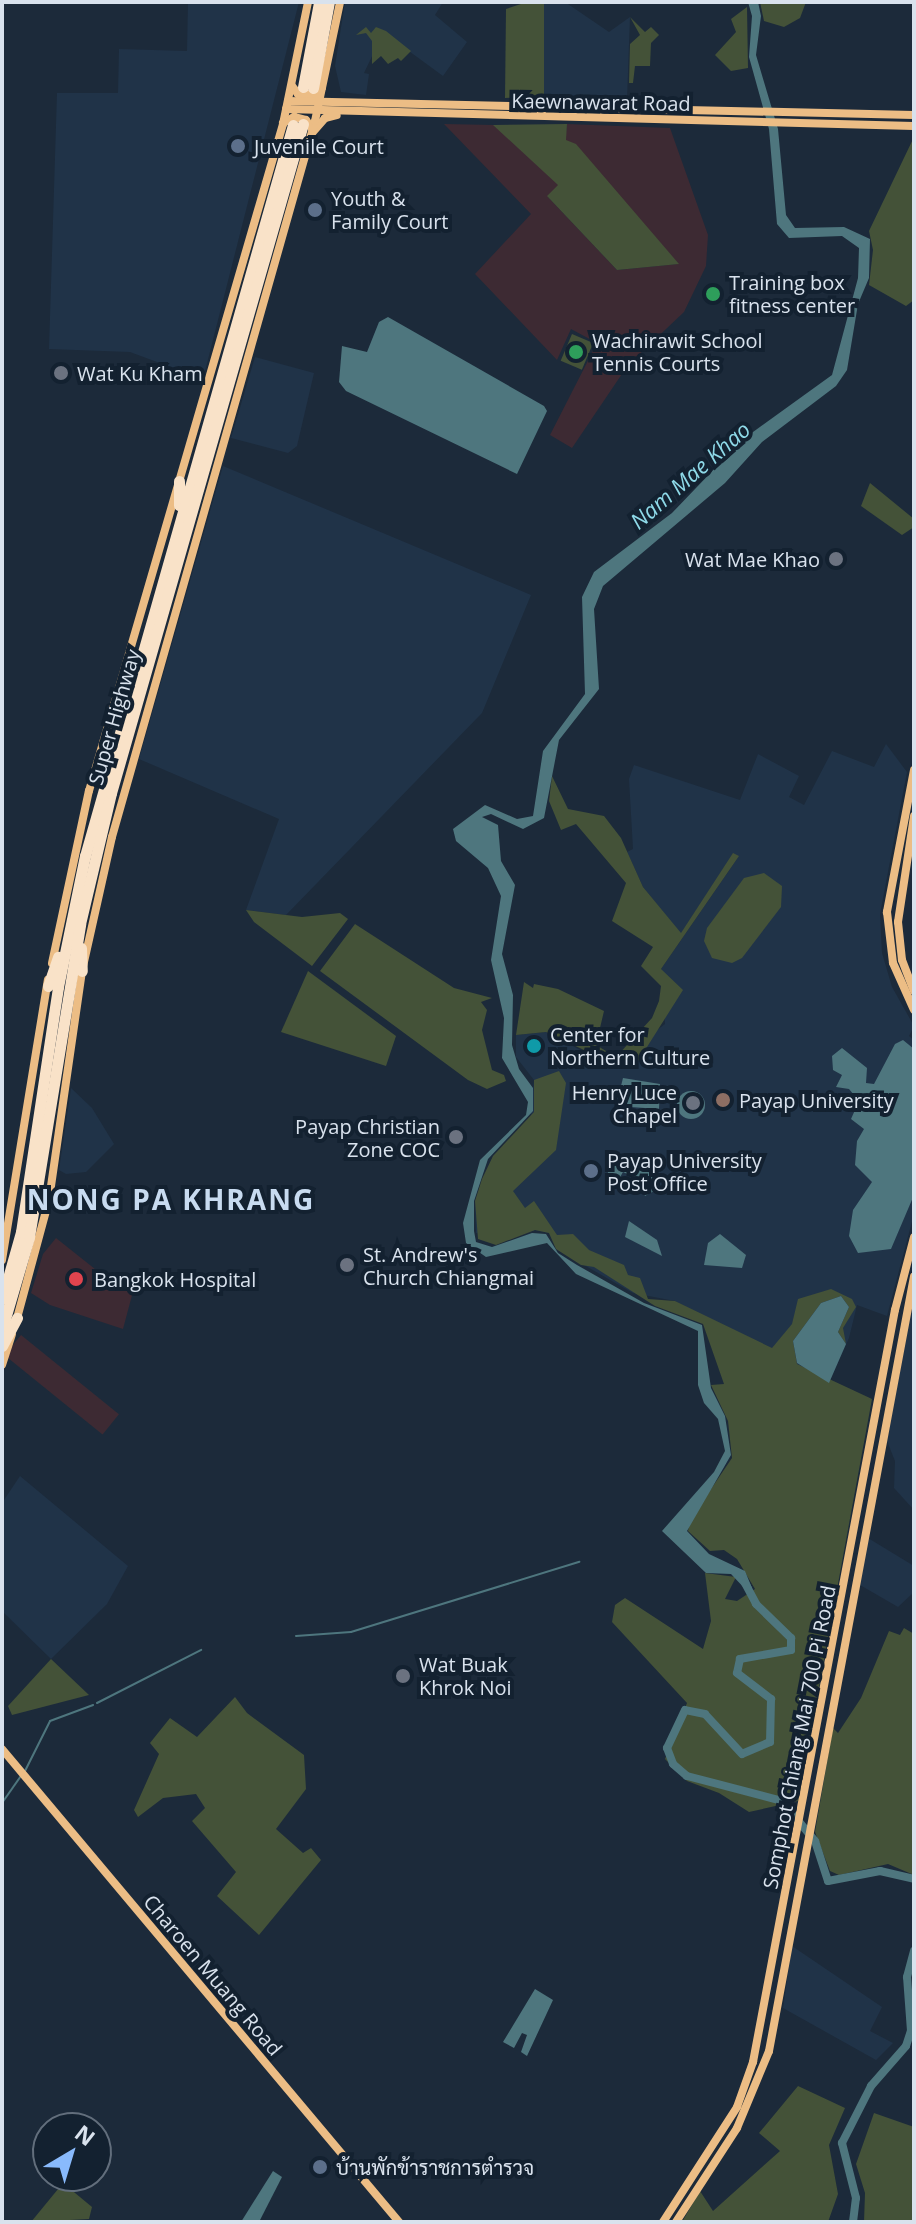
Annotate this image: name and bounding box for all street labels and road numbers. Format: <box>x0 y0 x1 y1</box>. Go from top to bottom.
street label: Kaewnawarat Road <box>511 88 691 116</box>
street label: Super Highway <box>83 647 145 787</box>
street label: Somphot Chiang Mai 700 Pi Road <box>758 1583 840 1891</box>
street label: Charoen Muang Road <box>139 1890 287 2060</box>

